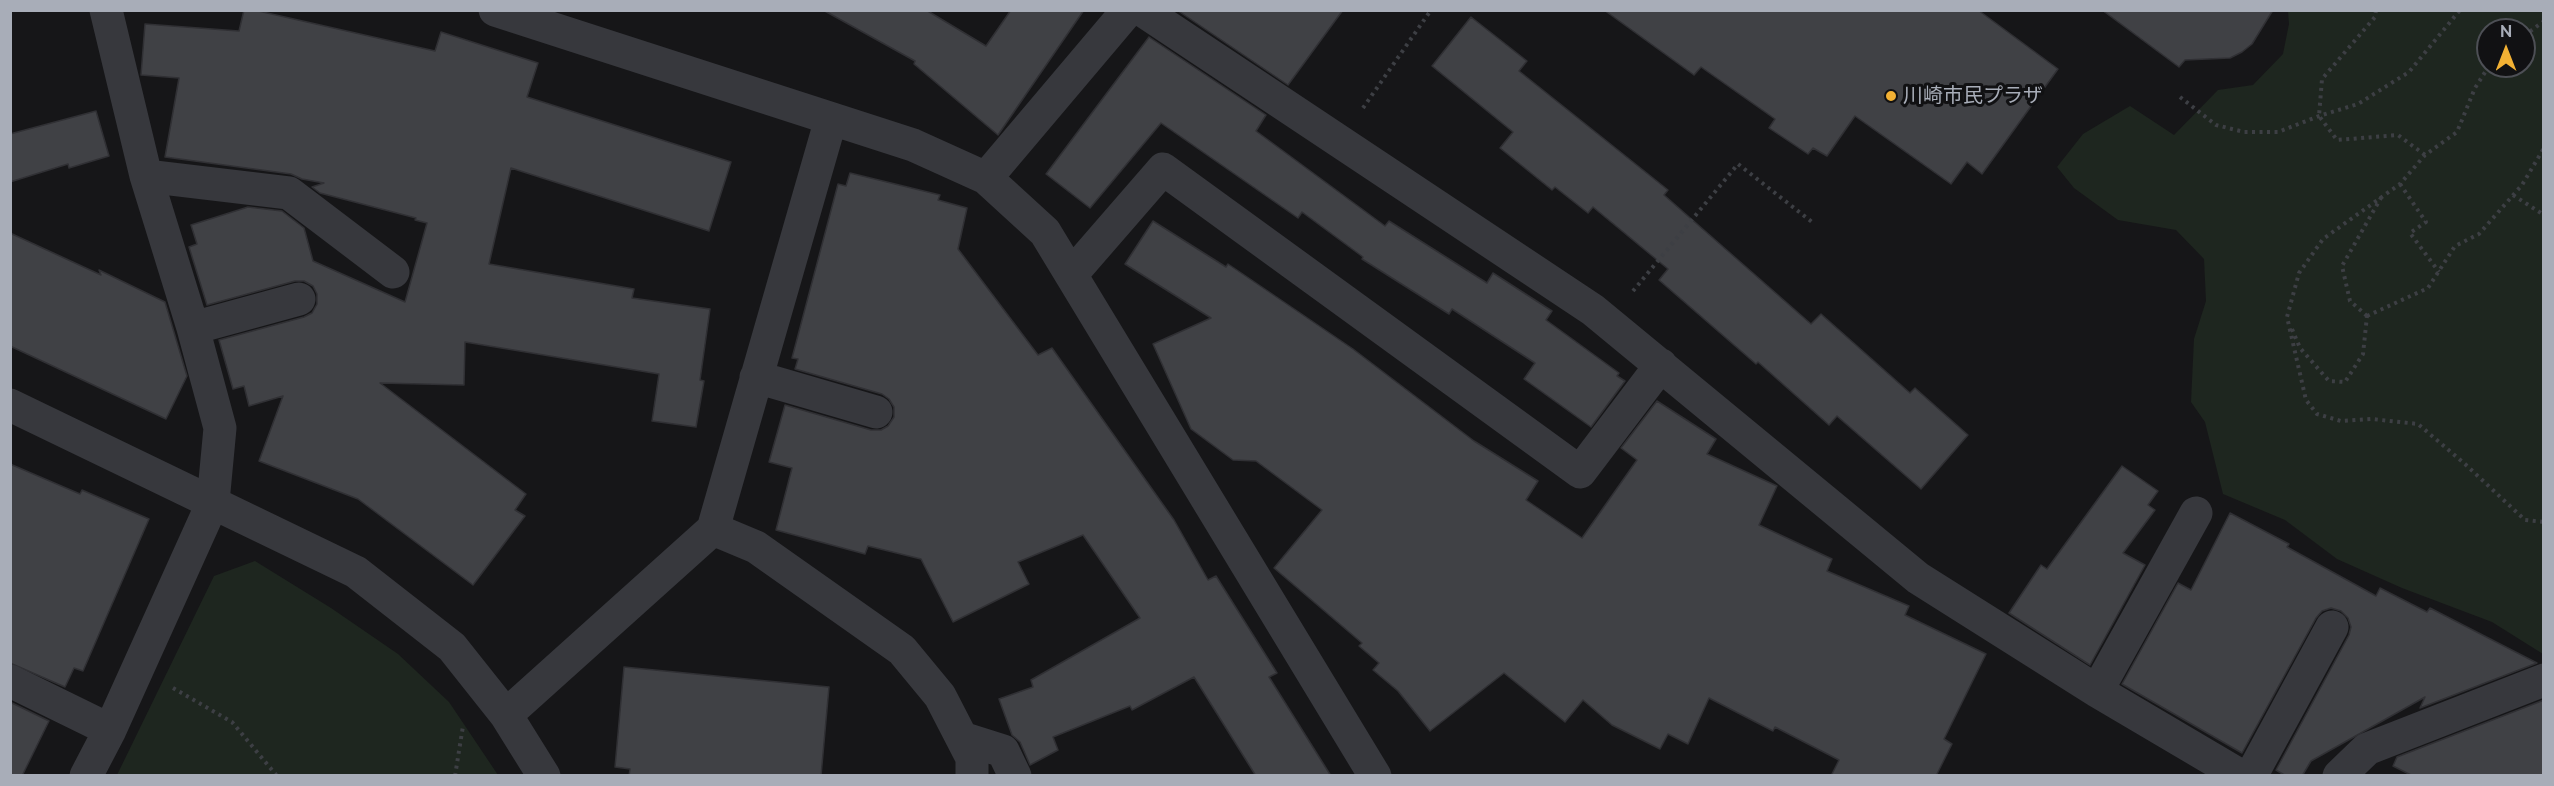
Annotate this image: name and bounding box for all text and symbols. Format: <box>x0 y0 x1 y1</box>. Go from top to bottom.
north arrow <box>2476 18 2536 78</box>
text: N <box>2500 22 2512 41</box>
place label: 川崎市民プラザ <box>1903 84 2043 108</box>
marker: 川崎市民プラザ <box>1884 89 1898 103</box>

